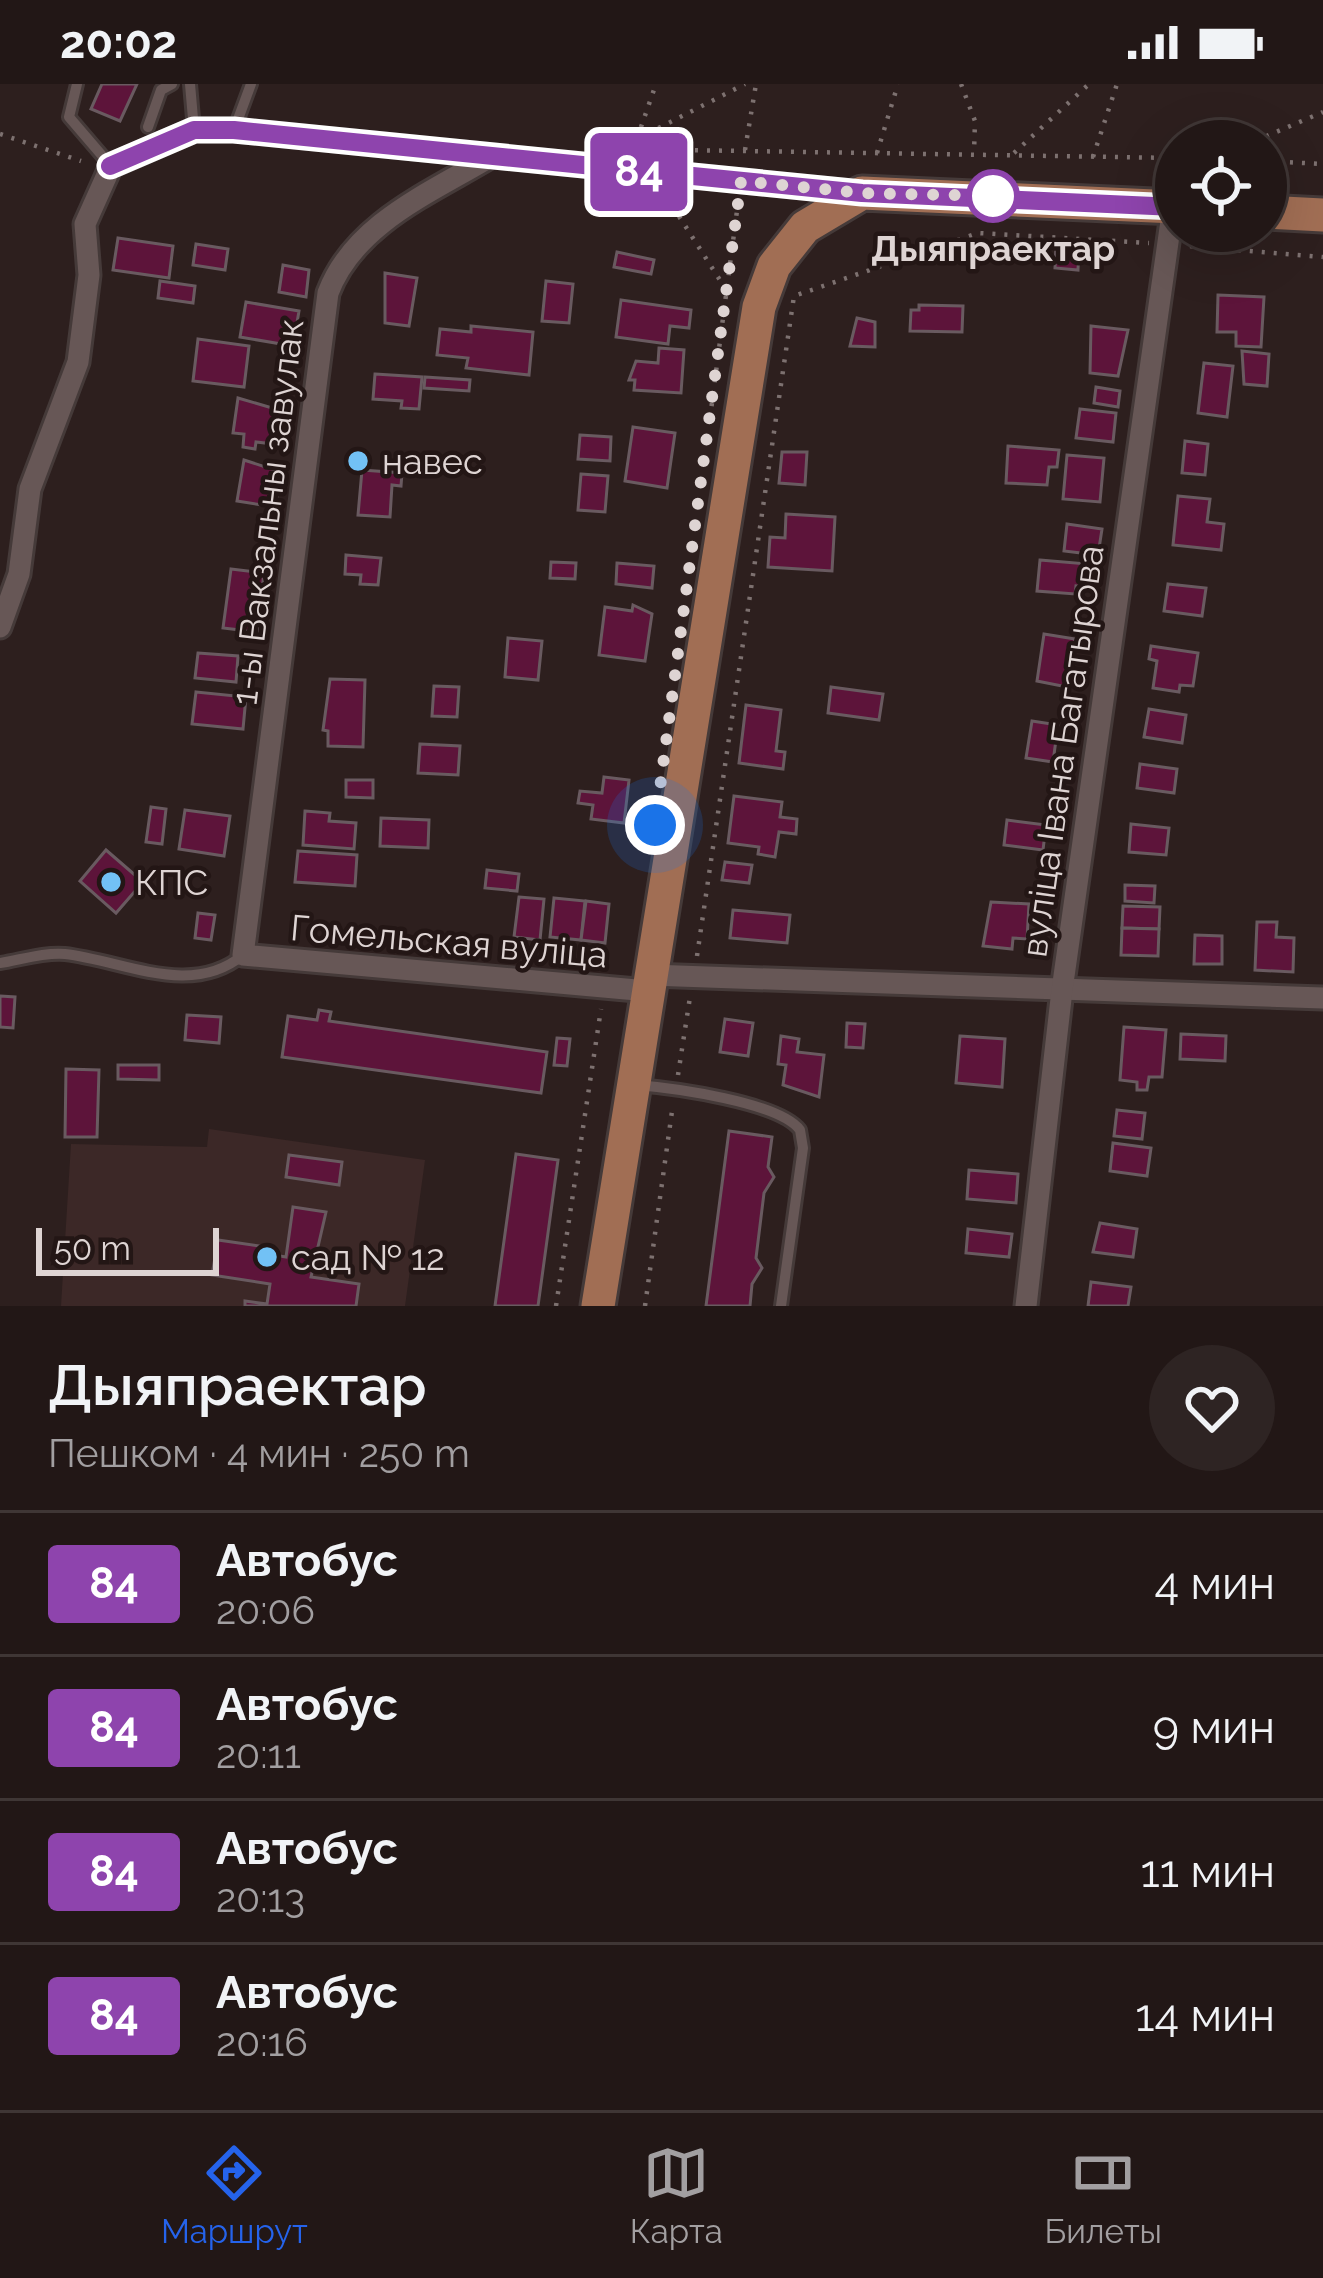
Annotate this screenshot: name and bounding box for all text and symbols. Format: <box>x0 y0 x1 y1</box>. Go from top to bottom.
text: 20:02 <box>60 16 177 69</box>
map controls <box>1155 120 1287 252</box>
button: locate <box>1155 120 1287 252</box>
line badge: 84 <box>585 133 693 211</box>
text: 84 <box>614 147 664 196</box>
marker: Дыяпраектар <box>968 171 1018 221</box>
place label: Дыяпраектар <box>871 227 1115 269</box>
street label: 1-ы Вакзальны завулак <box>222 317 312 707</box>
place label: навес <box>382 440 483 482</box>
marker: навес <box>345 448 371 474</box>
street label: вуліца Івана Багатырова <box>1012 542 1112 960</box>
your location <box>625 795 685 855</box>
place label: КПС <box>135 861 208 903</box>
marker: КПС <box>98 869 124 895</box>
street label: Гомельская вуліца <box>289 906 609 976</box>
scale bar <box>36 1222 219 1275</box>
text: 50 m <box>54 1229 131 1268</box>
place label: сад № 12 <box>291 1236 445 1278</box>
marker: сад № 12 <box>254 1244 280 1270</box>
button: heart <box>1149 1345 1275 1471</box>
text: Дыяпраектар <box>48 1351 426 1418</box>
text: Пешком · 4 мин · 250 m <box>48 1430 470 1476</box>
text: Автобус <box>216 1534 398 1587</box>
text: 4 мин <box>1154 1557 1275 1610</box>
text: 84 <box>89 1559 139 1608</box>
text: 20:06 <box>216 1587 315 1633</box>
text: Автобус <box>216 1678 398 1731</box>
text: 9 мин <box>1153 1701 1275 1754</box>
text: 84 <box>89 1703 139 1752</box>
text: 20:11 <box>216 1731 301 1777</box>
text: Автобус <box>216 1822 398 1875</box>
text: 11 мин <box>1140 1845 1275 1898</box>
text: 84 <box>89 1847 139 1896</box>
text: 20:13 <box>216 1875 305 1921</box>
text: Автобус <box>216 1966 398 2019</box>
text: 14 мин <box>1135 1989 1275 2042</box>
text: 84 <box>89 1991 139 2040</box>
text: 20:16 <box>216 2019 308 2065</box>
tab: Маршрут <box>161 2140 308 2251</box>
tab: Карта <box>630 2140 723 2251</box>
tab: Билеты <box>1045 2140 1162 2251</box>

